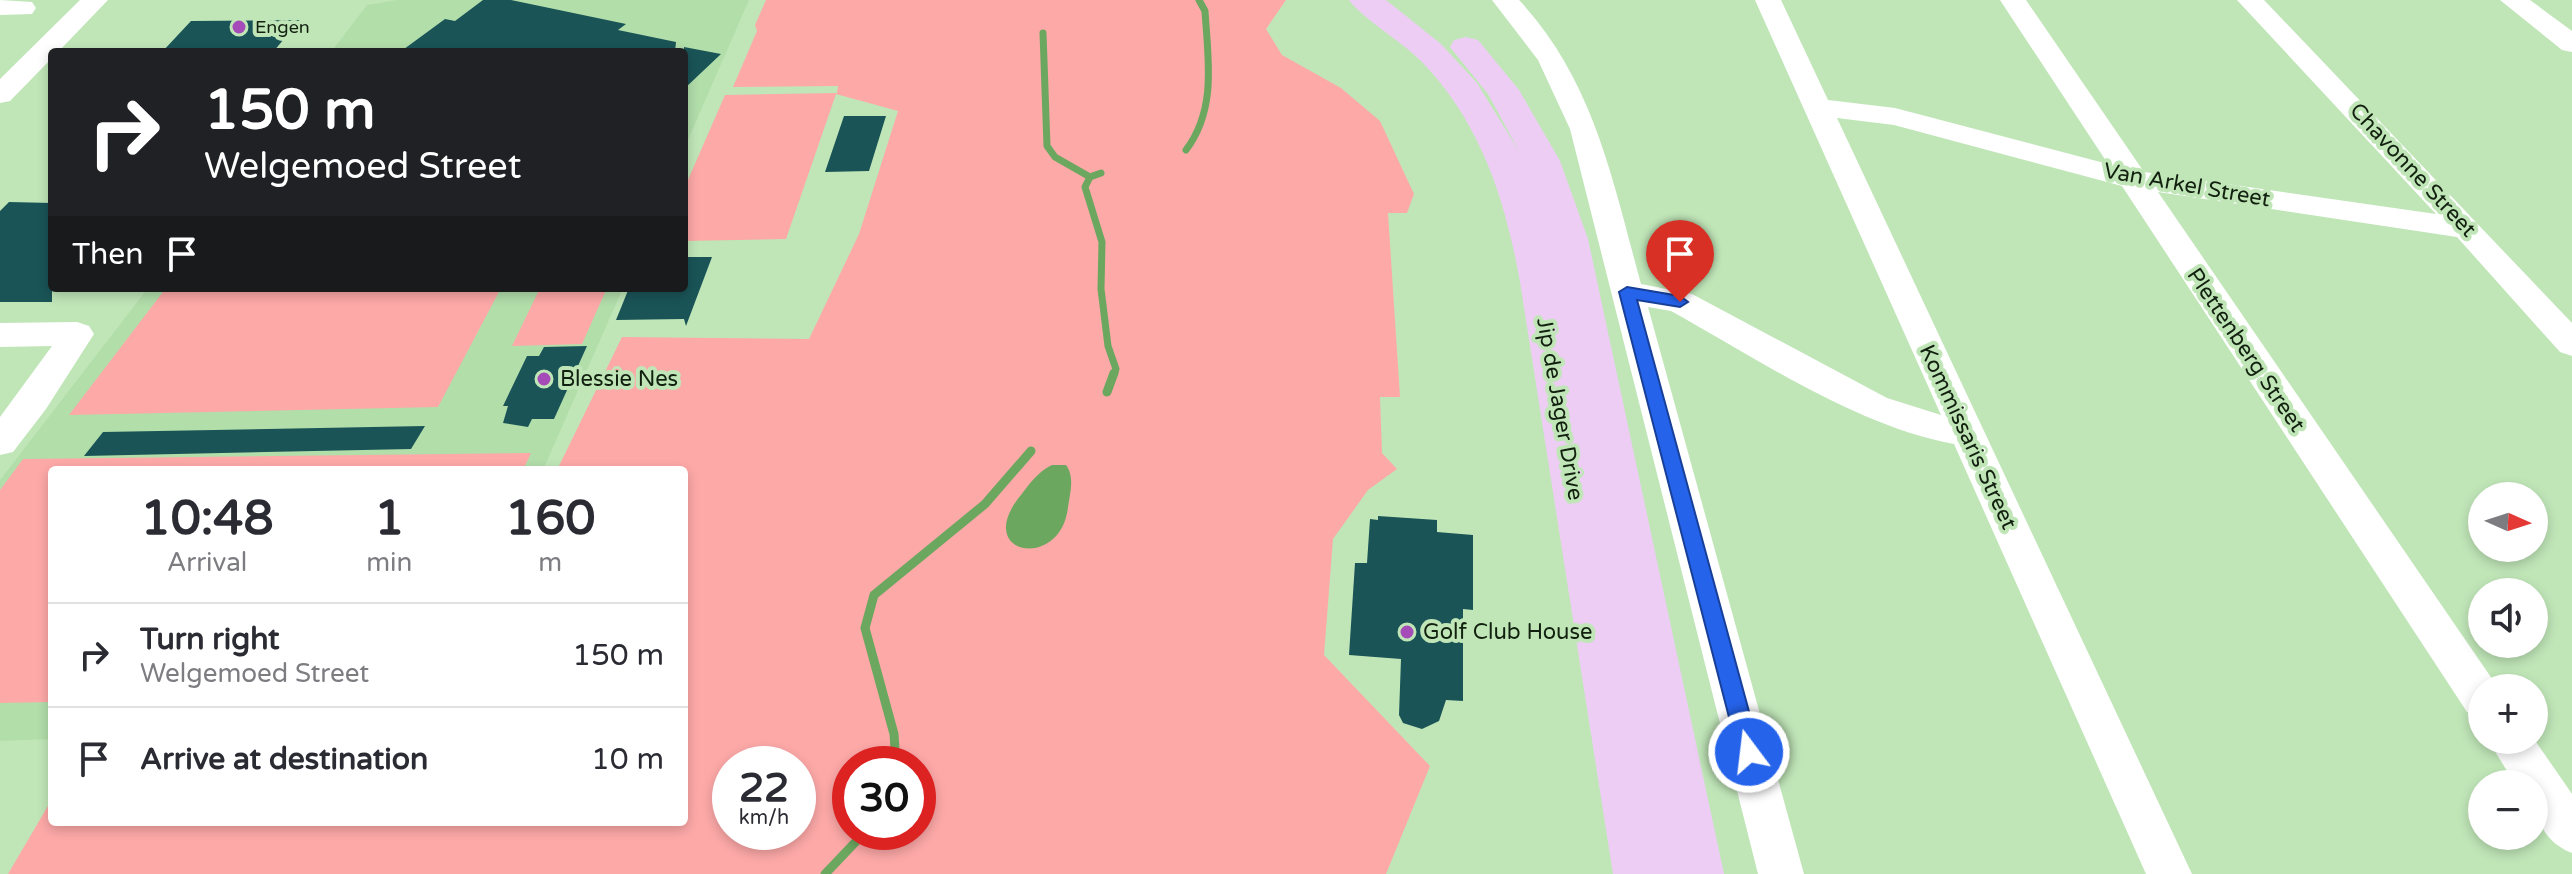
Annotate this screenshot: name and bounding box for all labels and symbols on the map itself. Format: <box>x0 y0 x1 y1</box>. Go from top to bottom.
place label: Engen <box>255 16 310 38</box>
marker: Engen <box>230 18 248 36</box>
street label: Chavonne Street <box>2344 98 2482 242</box>
street label: Van Arkel Street <box>2102 158 2272 212</box>
pin <box>1646 220 1714 302</box>
street label: Plettenberg Street <box>2182 263 2310 437</box>
street label: Jip de Jager Drive <box>1531 316 1589 502</box>
street label: Kommissaris Street <box>1914 341 2022 533</box>
place label: Blessie Nes <box>560 366 678 392</box>
marker: Blessie Nes <box>535 370 553 388</box>
north arrow <box>2468 482 2548 562</box>
place label: Golf Club House <box>1423 619 1593 645</box>
marker: Golf Club House <box>1398 623 1416 641</box>
position arrow <box>1707 710 1791 794</box>
speed limit sign: 30 <box>832 746 936 850</box>

